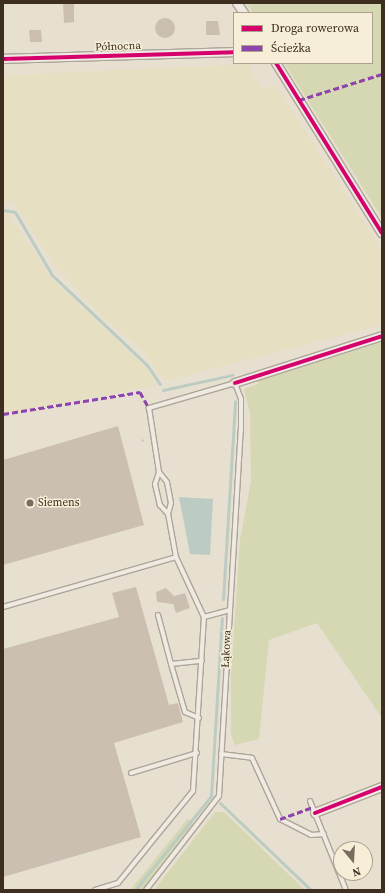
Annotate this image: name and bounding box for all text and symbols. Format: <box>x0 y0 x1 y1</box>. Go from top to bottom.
legend <box>233 12 373 64</box>
text: Droga rowerowa <box>271 20 359 36</box>
street label: Północna <box>95 40 141 54</box>
text: Ścieżka <box>271 40 311 56</box>
place label: Siemens <box>38 496 79 510</box>
marker: Siemens <box>25 498 35 508</box>
street label: Łąkowa <box>219 630 235 668</box>
north arrow <box>333 841 373 881</box>
text: N <box>350 864 363 880</box>

